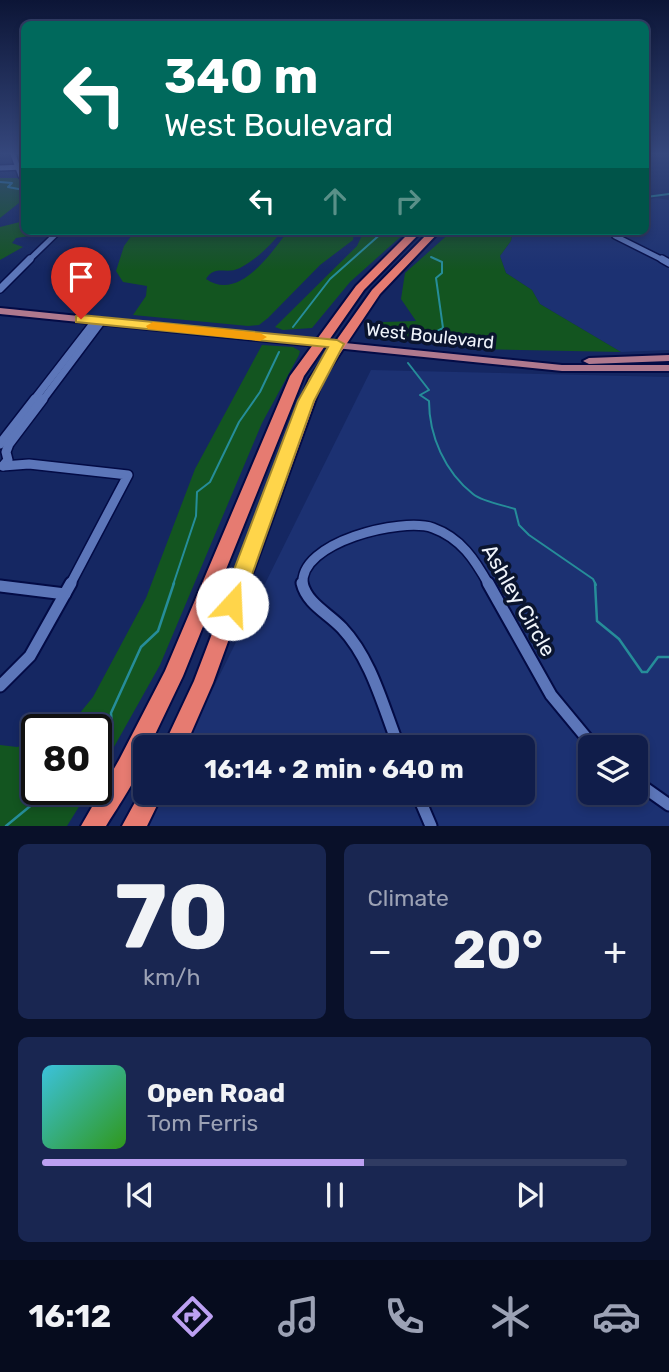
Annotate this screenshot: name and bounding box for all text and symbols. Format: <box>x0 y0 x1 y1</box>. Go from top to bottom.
text: 340 m <box>164 47 318 105</box>
icon: left <box>49 49 140 140</box>
text: West Boulevard <box>164 106 393 144</box>
icon: left <box>243 182 281 220</box>
icon: ahead <box>316 182 354 220</box>
icon: right <box>389 182 427 220</box>
pin <box>51 247 111 319</box>
icon: arrive <box>62 258 100 296</box>
street label: West Boulevard <box>365 318 495 354</box>
street label: Ashley Circle <box>477 539 561 661</box>
position arrow <box>195 567 269 641</box>
speed limit sign: 80 <box>21 714 112 805</box>
map controls <box>578 735 648 805</box>
button: layers <box>578 735 648 805</box>
text: 16:14 · 2 min · 640 m <box>204 754 464 785</box>
text: 70 <box>115 863 229 971</box>
text: Climate <box>368 884 449 912</box>
text: 20° <box>452 919 543 981</box>
text: − <box>368 928 392 974</box>
text: + <box>603 928 627 974</box>
text: km/h <box>143 963 200 991</box>
text: Open Road <box>147 1078 285 1109</box>
text: Tom Ferris <box>147 1109 258 1137</box>
icon: previous <box>121 1176 159 1214</box>
icon: pause <box>316 1176 354 1214</box>
icon: next <box>511 1176 549 1214</box>
icon: directions <box>168 1292 217 1341</box>
icon: music <box>274 1292 323 1341</box>
icon: phone <box>380 1292 429 1341</box>
icon: climate <box>486 1292 535 1341</box>
icon: car <box>592 1292 641 1341</box>
text: 16:12 <box>28 1297 111 1335</box>

